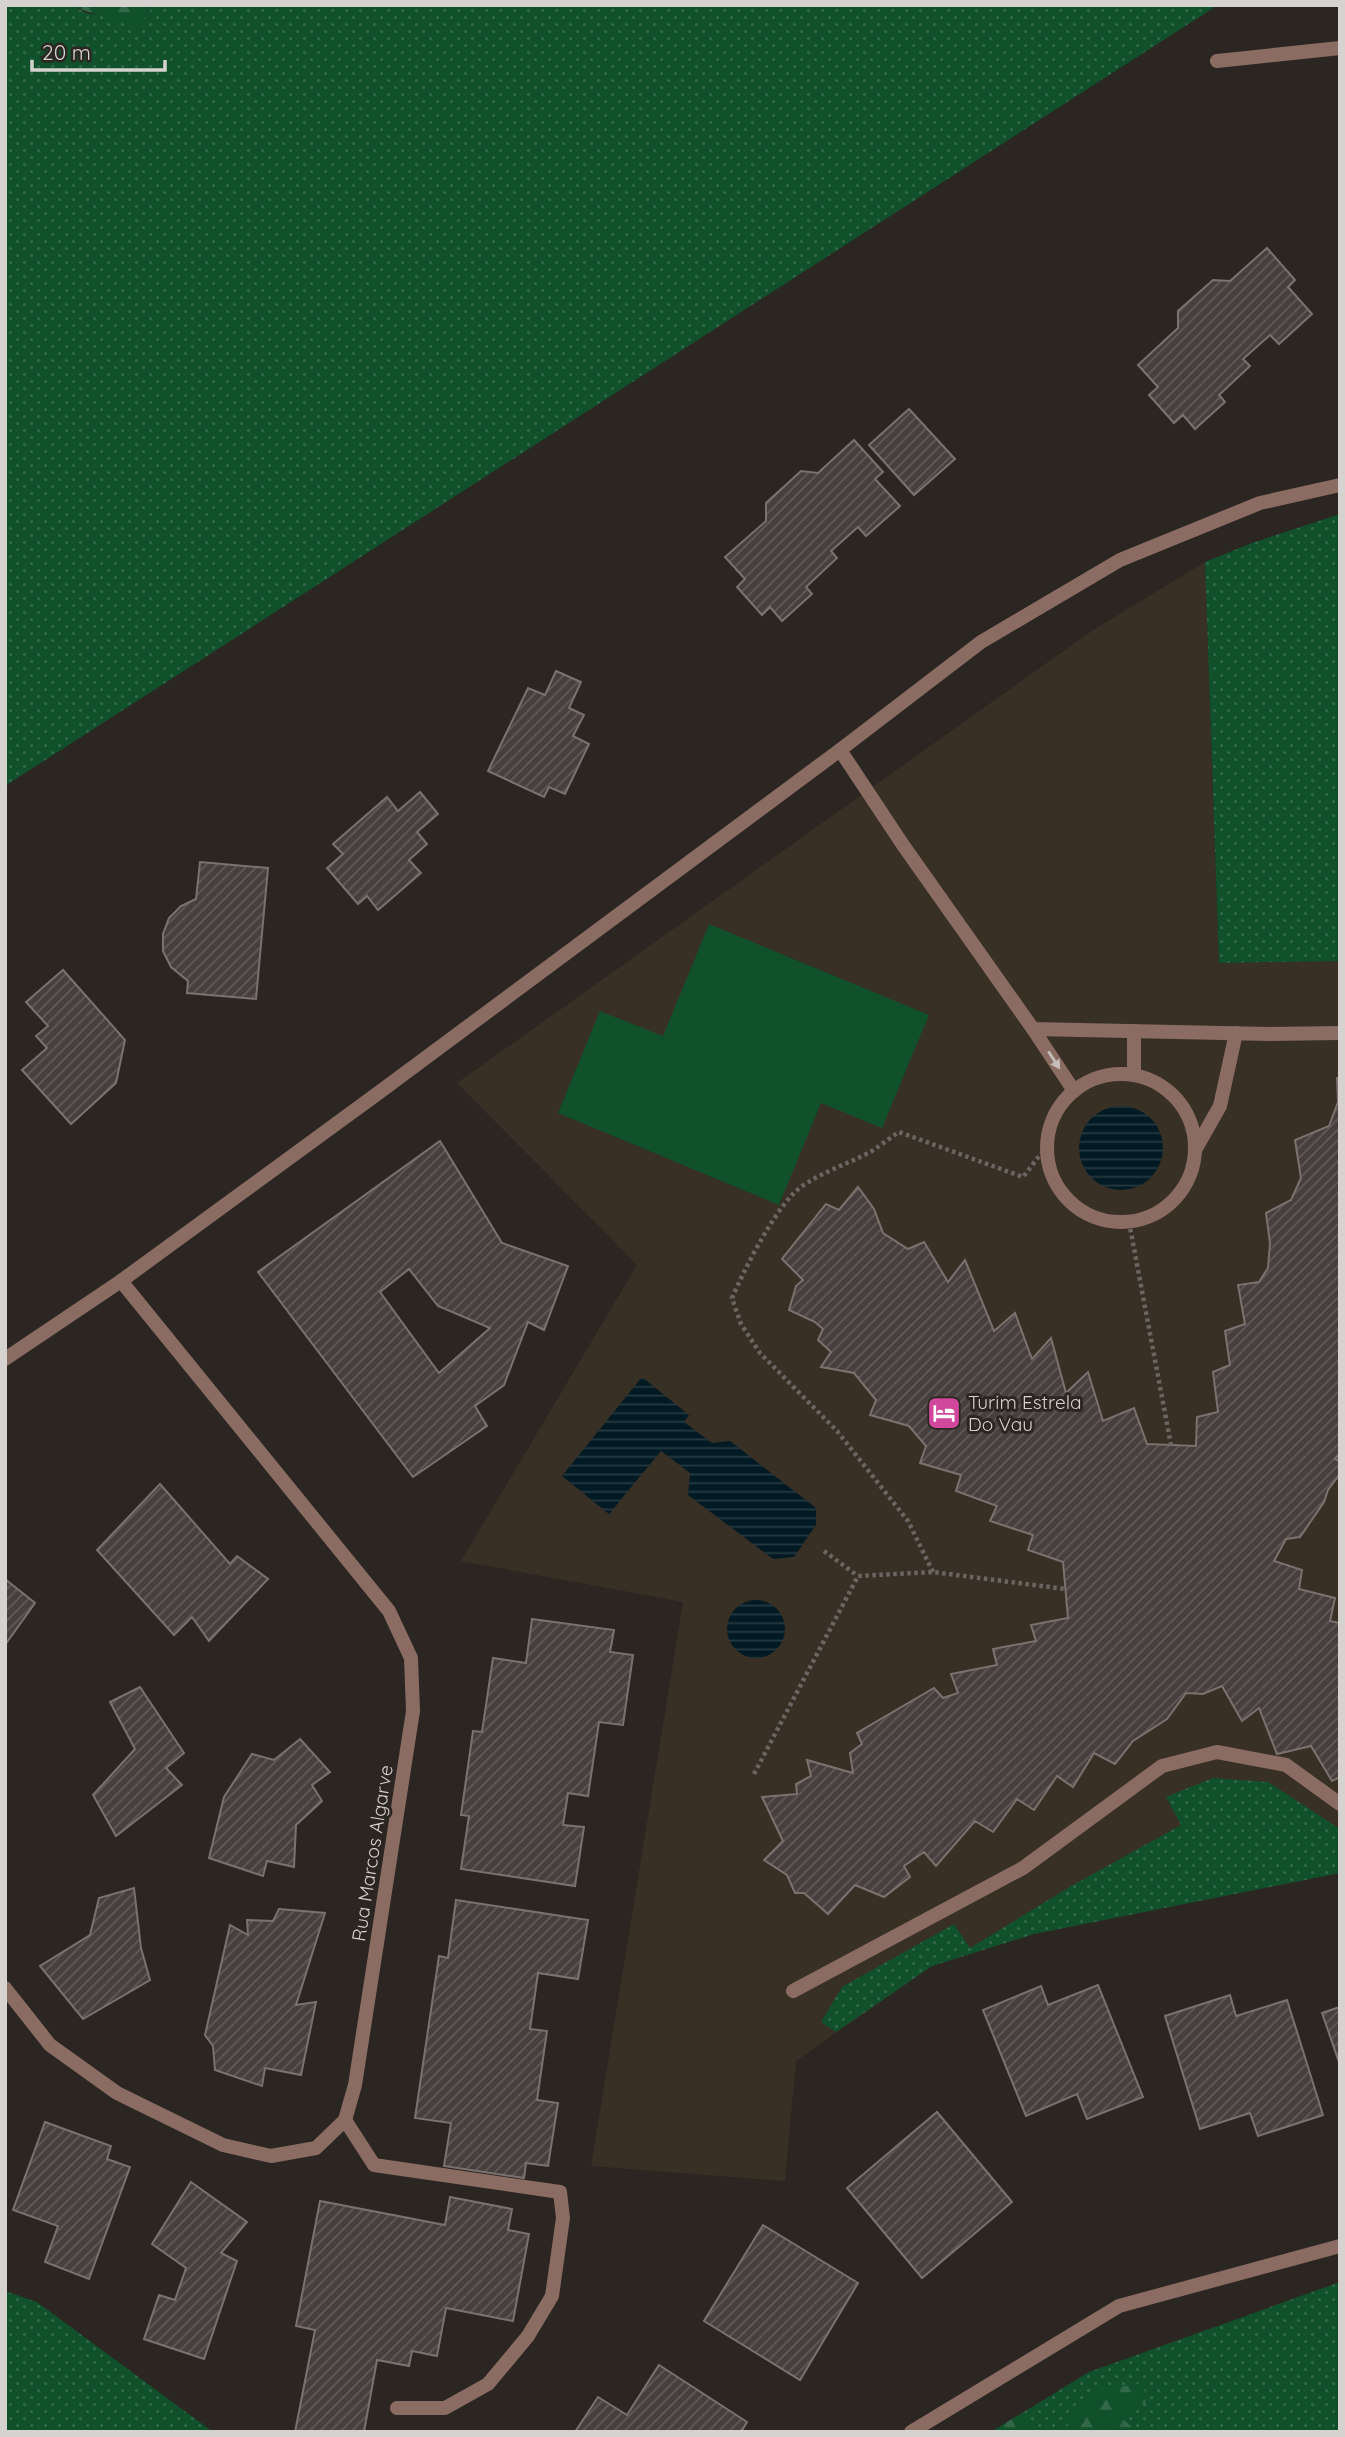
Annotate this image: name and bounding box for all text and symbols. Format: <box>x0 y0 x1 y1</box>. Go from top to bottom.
scale bar <box>32 28 164 72</box>
text: 20 m <box>42 39 91 65</box>
one-way arrow <box>1047 1050 1060 1069</box>
place label: Turim Estrela Do Vau <box>968 1390 1082 1436</box>
hotel icon: Turim Estrela Do Vau <box>925 1394 963 1432</box>
street label: Rua Marcos Algarve <box>346 1763 398 1943</box>

